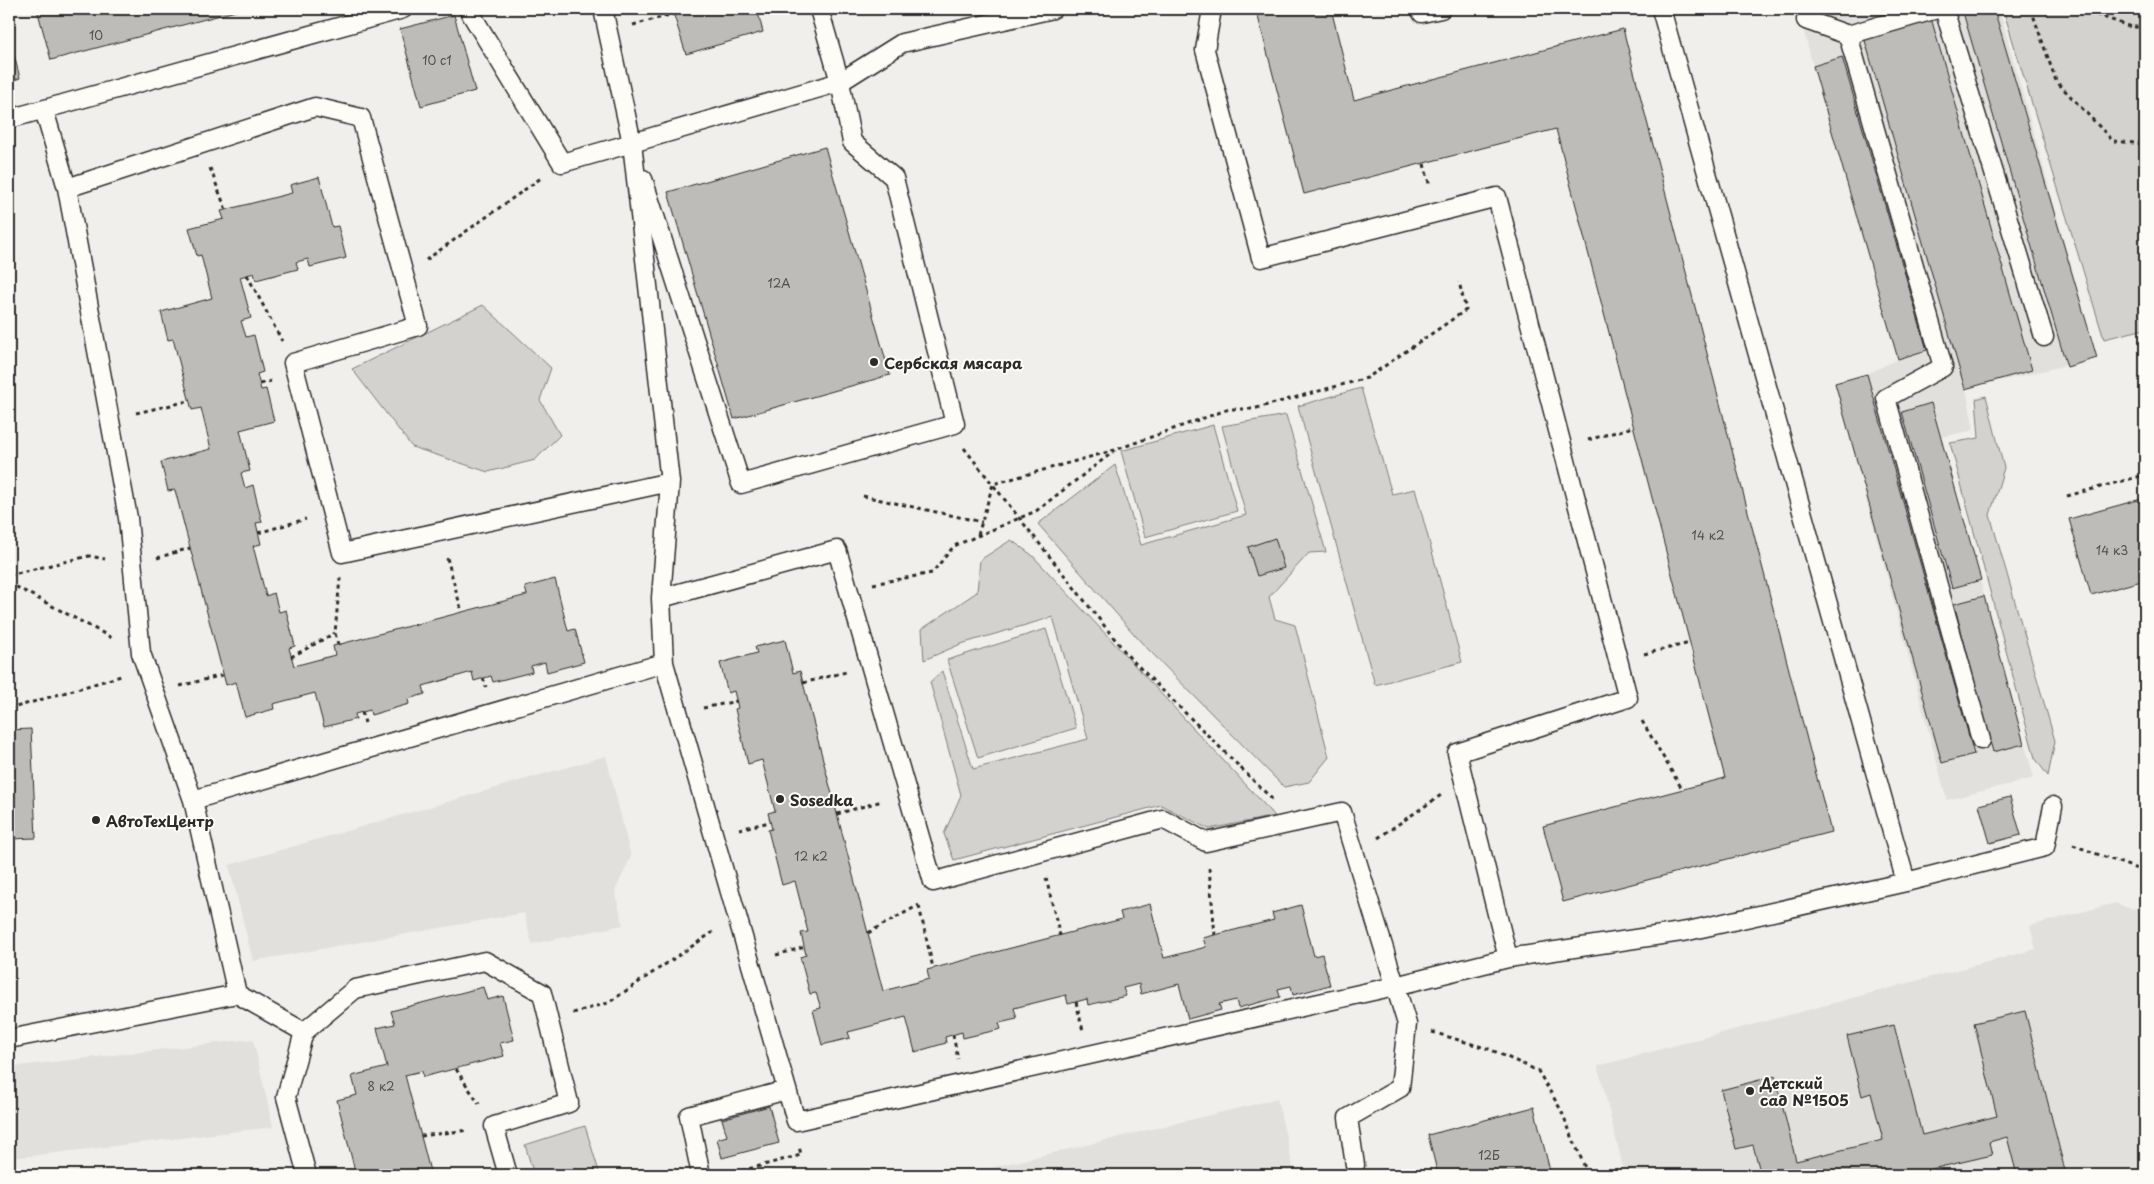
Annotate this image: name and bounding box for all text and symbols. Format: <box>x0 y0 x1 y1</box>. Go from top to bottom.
house number: 10 <box>89 26 103 44</box>
house number: 10 с1 <box>422 51 452 69</box>
house number: 12А <box>767 274 791 292</box>
place label: Сербская мясара <box>884 351 1023 374</box>
marker: Сербская мясара <box>868 356 880 368</box>
house number: 14 к2 <box>1692 526 1724 544</box>
house number: 14 к3 <box>2096 541 2128 559</box>
place label: Sosedka <box>790 788 854 811</box>
marker: Sosedka <box>774 793 786 805</box>
place label: АвтоТехЦентр <box>106 809 214 832</box>
marker: АвтоТехЦентр <box>90 814 102 826</box>
house number: 12 к2 <box>794 847 828 865</box>
place label: Детский сад №1505 <box>1759 1071 1849 1111</box>
house number: 8 к2 <box>367 1077 395 1095</box>
marker: Детский сад №1505 <box>1744 1085 1756 1097</box>
house number: 12Б <box>1478 1146 1500 1164</box>

